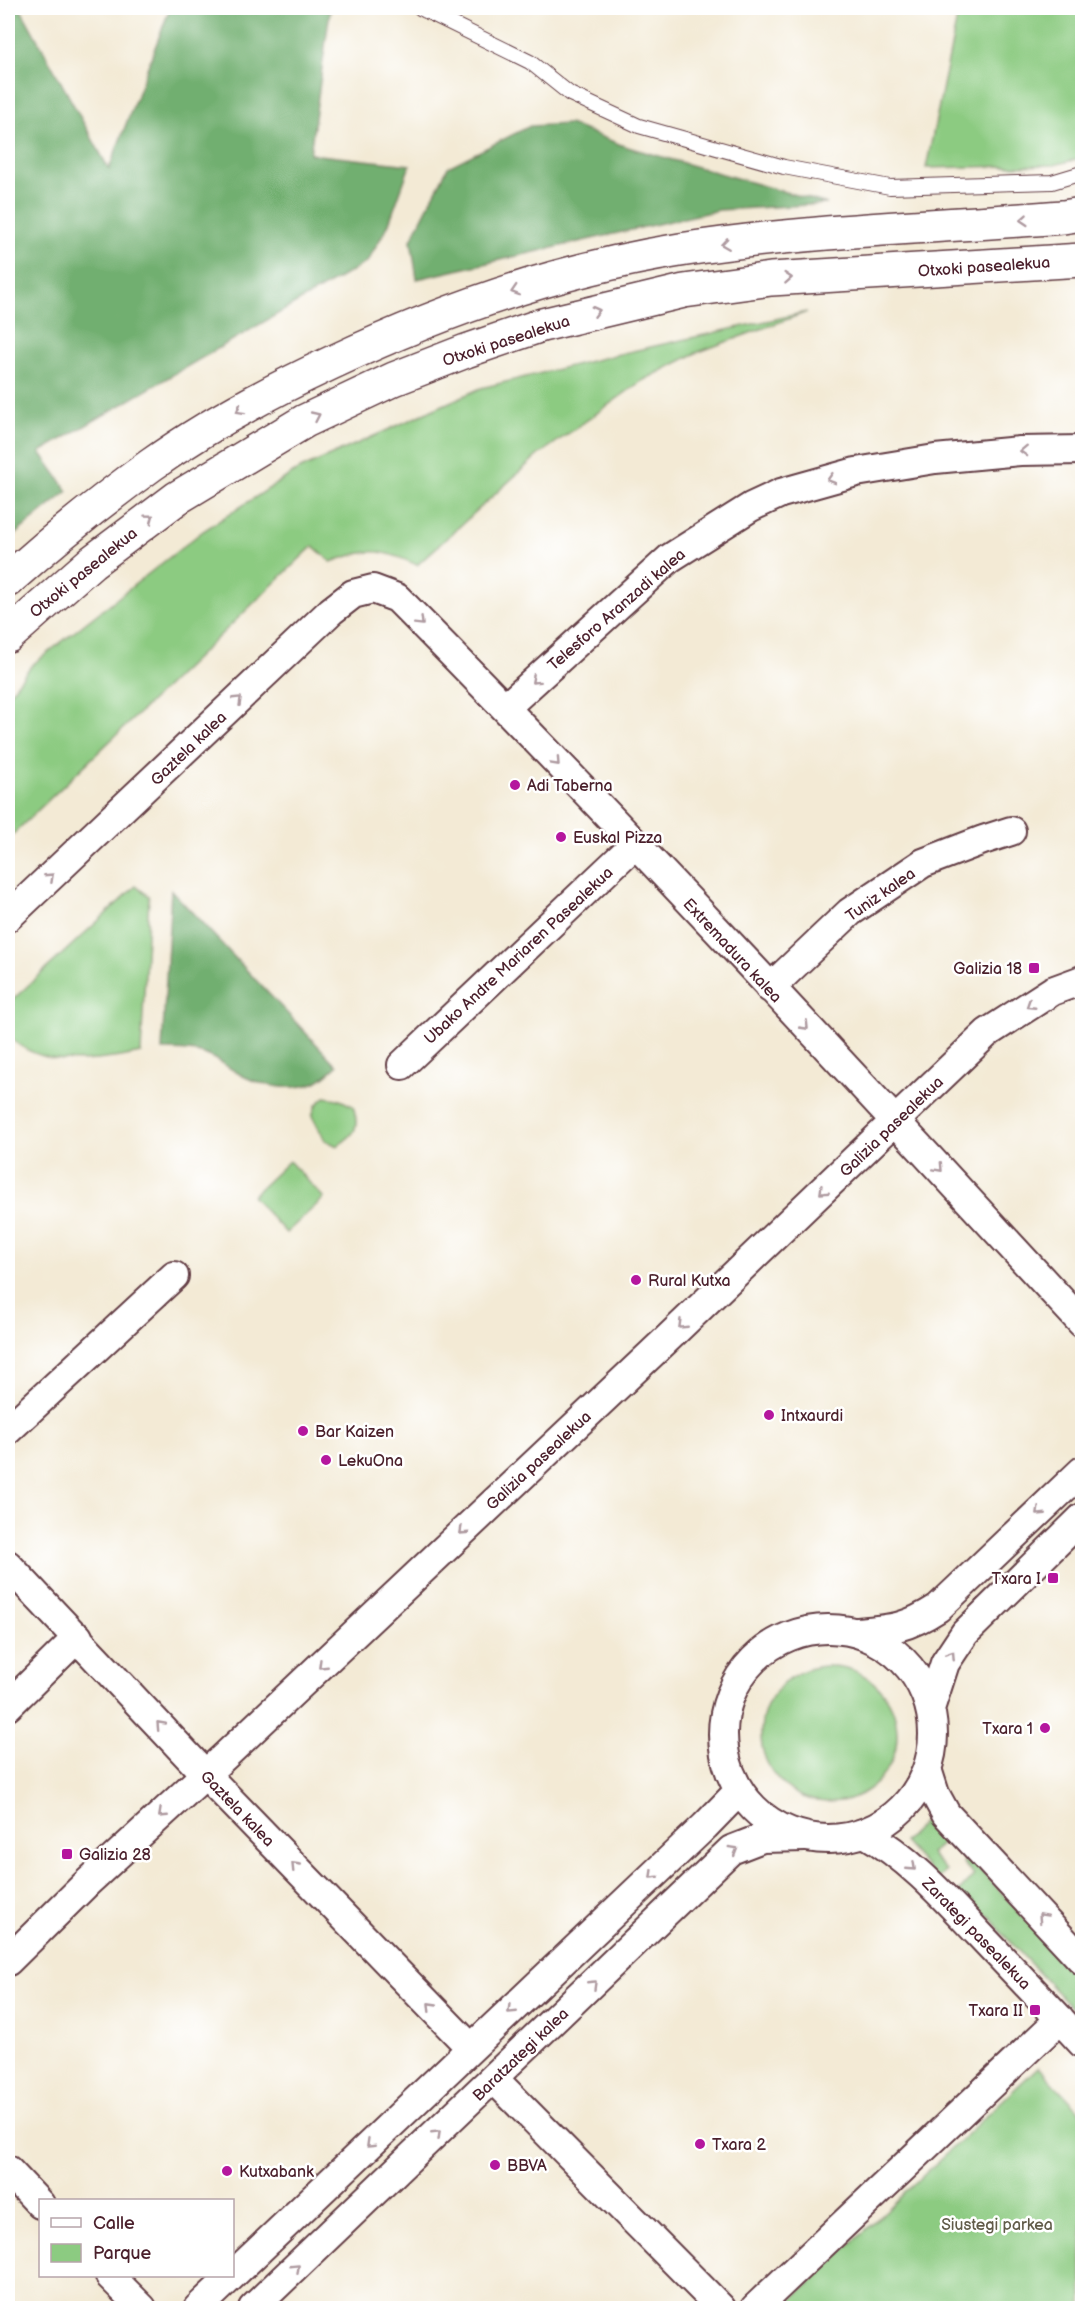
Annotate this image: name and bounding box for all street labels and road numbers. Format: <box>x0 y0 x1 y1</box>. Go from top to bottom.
street label: Otxoki pasealekua <box>917 253 1051 282</box>
street label: Otxoki pasealekua <box>441 312 572 371</box>
street label: Otxoki pasealekua <box>26 524 141 622</box>
street label: Telesforo Aranzadi kalea <box>544 545 690 675</box>
street label: Gaztela kalea <box>147 708 231 790</box>
street label: Ubako Andre Mariaren Pasealekua <box>421 863 617 1049</box>
street label: Tuniz kalea <box>842 864 919 926</box>
street label: Extremadura kalea <box>679 895 785 1007</box>
street label: Galizia pasealekua <box>836 1073 948 1181</box>
street label: Galizia pasealekua <box>483 1408 595 1515</box>
street label: Gaztela kalea <box>196 1767 278 1851</box>
street label: Zarategi pasealekua <box>917 1873 1034 1994</box>
street label: Baratzategi kalea <box>469 2005 573 2106</box>

